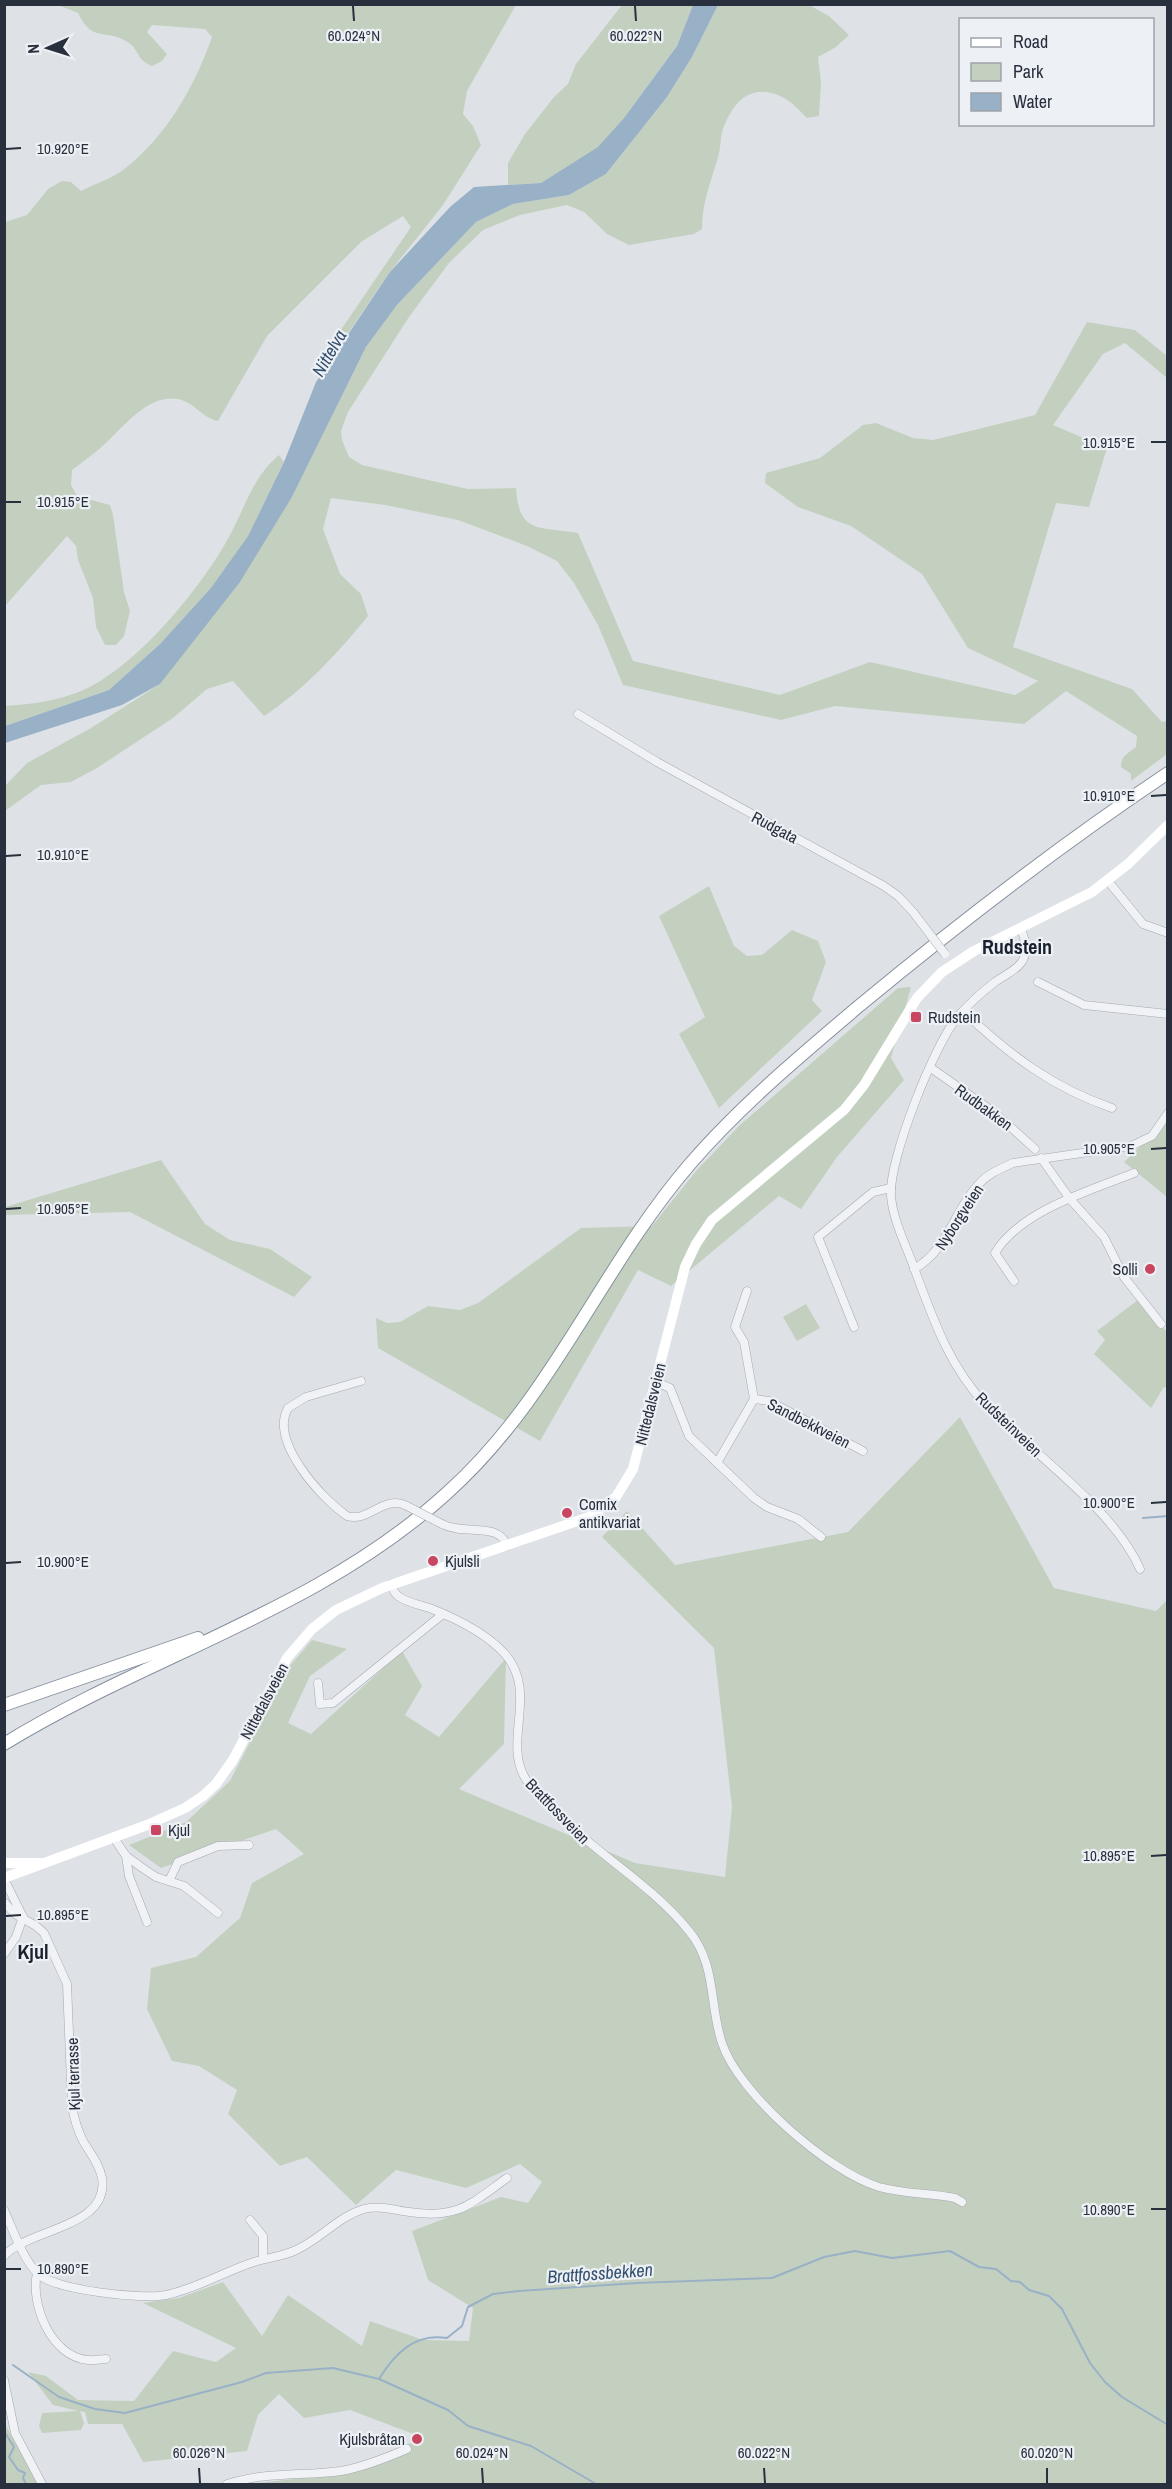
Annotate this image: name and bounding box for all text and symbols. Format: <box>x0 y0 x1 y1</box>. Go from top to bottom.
north arrow <box>18 18 78 78</box>
legend <box>959 18 1154 126</box>
text: 60.024°N <box>328 25 380 46</box>
text: 60.022°N <box>610 25 662 46</box>
text: Road <box>1013 29 1048 54</box>
text: N <box>22 43 44 54</box>
text: Park <box>1013 59 1044 84</box>
text: Water <box>1013 89 1052 114</box>
text: 10.920°E <box>37 138 89 159</box>
water label: Nittelva <box>306 325 352 381</box>
text: 10.915°E <box>1083 432 1135 453</box>
text: 10.915°E <box>37 491 89 512</box>
text: 10.910°E <box>1083 785 1135 806</box>
street label: Rudgata <box>748 806 803 849</box>
text: 10.910°E <box>37 844 89 865</box>
district label: Rudstein <box>982 933 1052 960</box>
place label: Rudstein <box>928 1006 981 1028</box>
marker: Rudstein <box>909 1010 923 1024</box>
street label: Rudbakken <box>951 1079 1017 1135</box>
text: 10.905°E <box>1083 1138 1135 1159</box>
street label: Nyborgveien <box>930 1180 988 1254</box>
text: 10.905°E <box>37 1198 89 1219</box>
place label: Solli <box>1112 1258 1138 1280</box>
marker: Solli <box>1143 1262 1157 1276</box>
street label: Nittedalsveien <box>629 1361 671 1447</box>
street label: Rudsteinveien <box>971 1387 1047 1461</box>
street label: Sandbekkveien <box>764 1393 854 1453</box>
text: 10.900°E <box>1083 1492 1135 1513</box>
place label: Comix antikvariat <box>579 1493 641 1533</box>
marker: Comix antikvariat <box>560 1506 574 1520</box>
place label: Kjulsli <box>445 1550 480 1572</box>
text: 10.900°E <box>37 1551 89 1572</box>
marker: Kjulsli <box>426 1554 440 1568</box>
street label: Nittedalsveien <box>235 1659 293 1743</box>
street label: Brattfossveien <box>521 1773 595 1849</box>
place label: Kjul <box>168 1819 190 1841</box>
marker: Kjul <box>149 1823 163 1837</box>
text: 10.895°E <box>1083 1845 1135 1866</box>
text: 10.895°E <box>37 1904 89 1925</box>
district label: Kjul <box>18 1938 48 1965</box>
street label: Kjul terrasse <box>61 2037 85 2111</box>
text: 10.890°E <box>1083 2199 1135 2220</box>
water label: Brattfossbekken <box>546 2257 654 2289</box>
text: 10.890°E <box>37 2258 89 2279</box>
place label: Kjulsbråtan <box>339 2428 405 2450</box>
marker: Kjulsbråtan <box>410 2432 424 2446</box>
text: 60.026°N <box>173 2442 225 2463</box>
text: 60.024°N <box>456 2442 508 2463</box>
text: 60.022°N <box>738 2442 790 2463</box>
text: 60.020°N <box>1021 2442 1073 2463</box>

